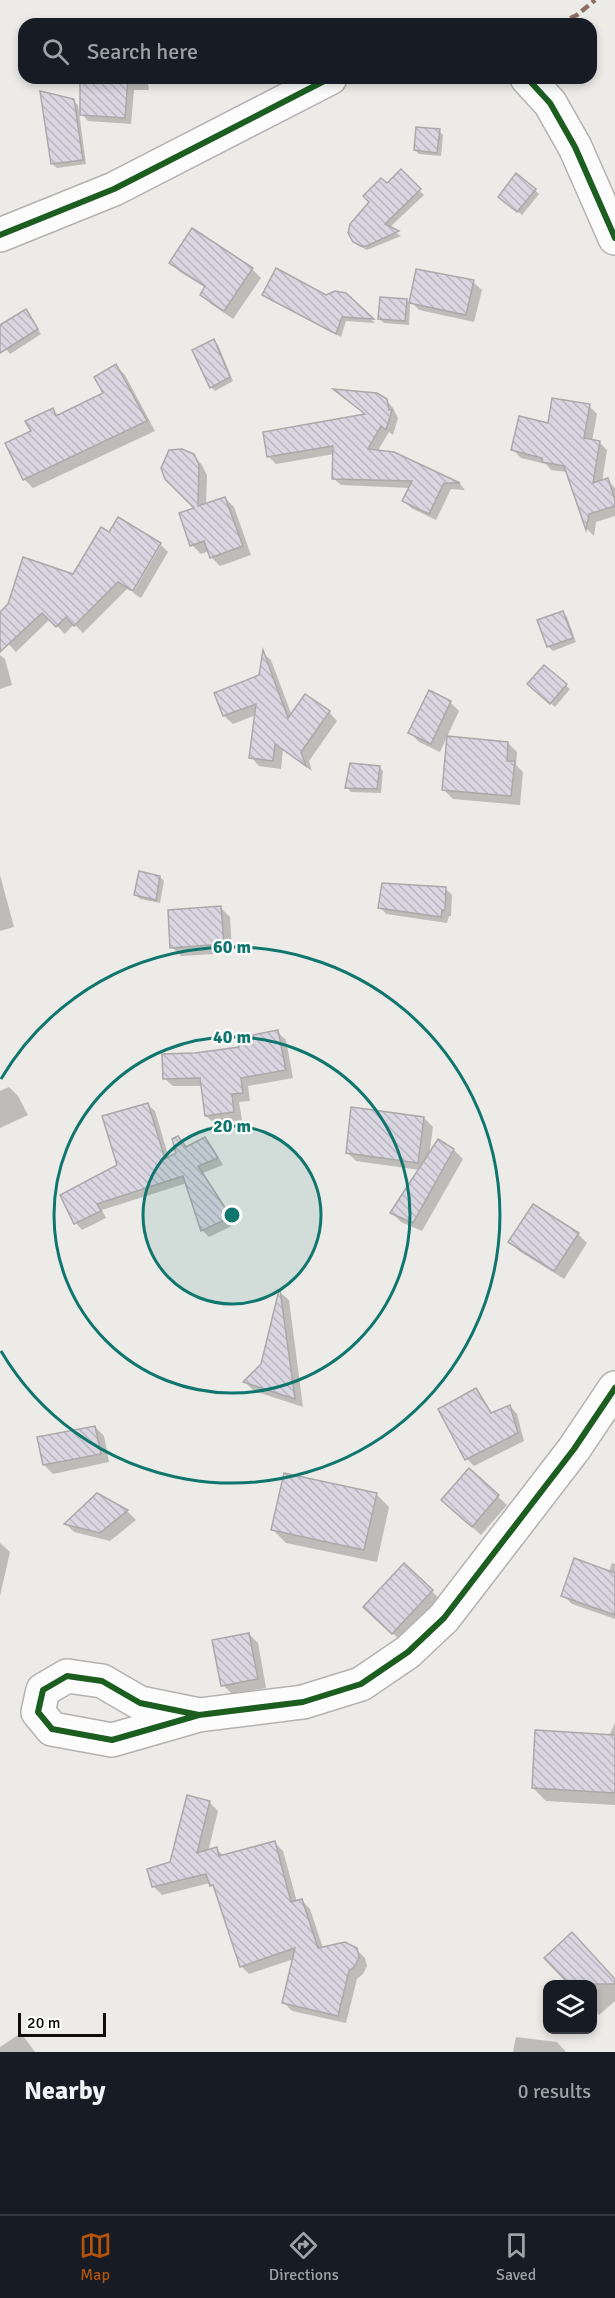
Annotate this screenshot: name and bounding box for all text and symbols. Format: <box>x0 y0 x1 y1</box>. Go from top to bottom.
search box <box>18 18 597 84</box>
icon: search <box>39 35 72 68</box>
text: Search here <box>87 38 198 65</box>
text: 60 m <box>213 936 251 958</box>
text: 40 m <box>213 1026 251 1048</box>
text: 20 m <box>213 1115 251 1137</box>
centre of rings <box>222 1205 242 1225</box>
map controls <box>543 1980 597 2034</box>
button: layers <box>543 1980 597 2034</box>
scale bar <box>18 2010 106 2038</box>
text: 20 m <box>27 2013 61 2033</box>
text: Nearby <box>24 2075 105 2107</box>
text: 0 results <box>518 2079 591 2104</box>
tab: Map <box>79 2229 112 2285</box>
tab: Directions <box>269 2229 339 2285</box>
tab: Saved <box>496 2229 536 2285</box>

